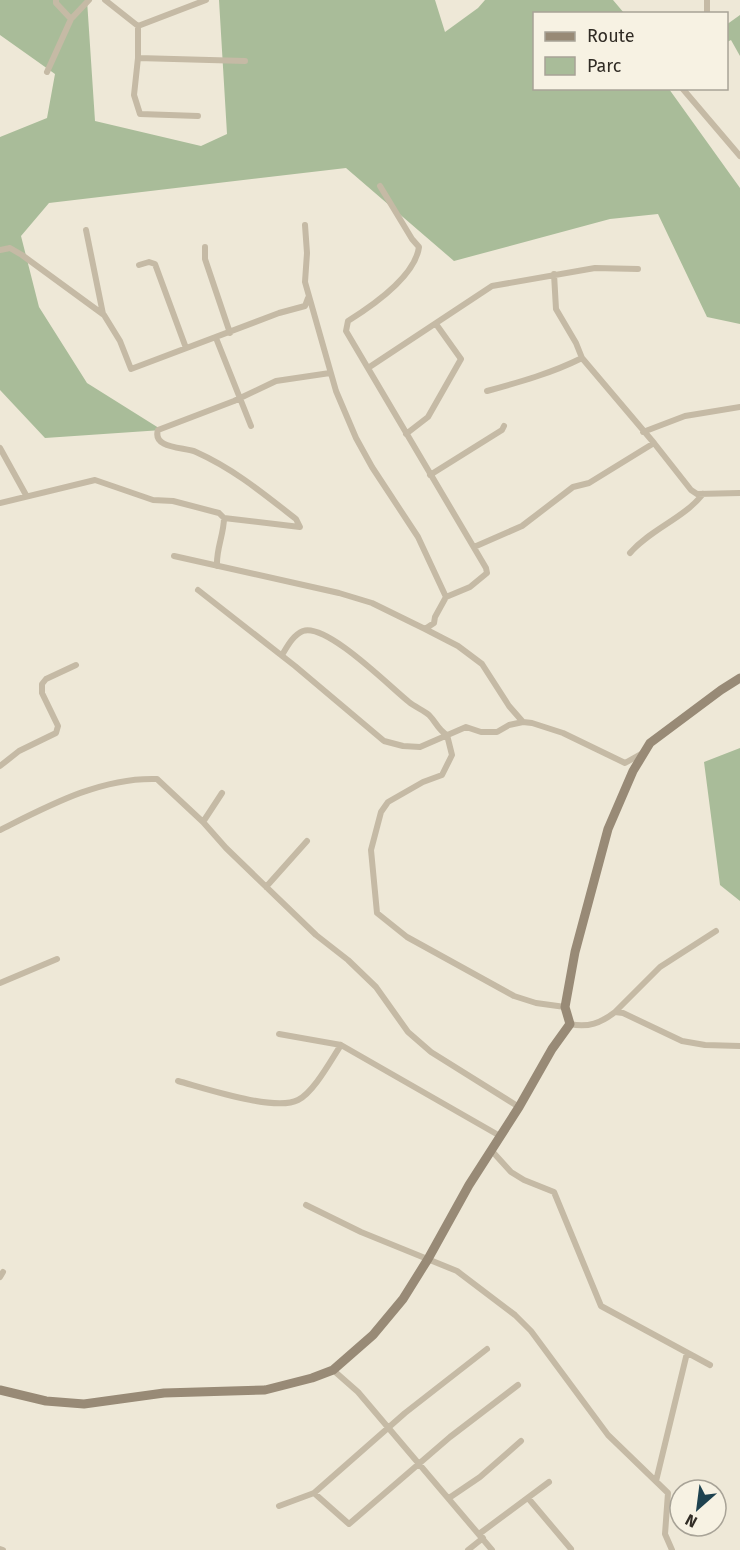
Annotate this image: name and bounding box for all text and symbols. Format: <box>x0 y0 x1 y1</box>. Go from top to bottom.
legend <box>533 12 728 90</box>
text: Route <box>587 25 635 47</box>
text: Parc <box>587 55 622 77</box>
north arrow <box>668 1478 728 1538</box>
text: N <box>682 1510 700 1532</box>

